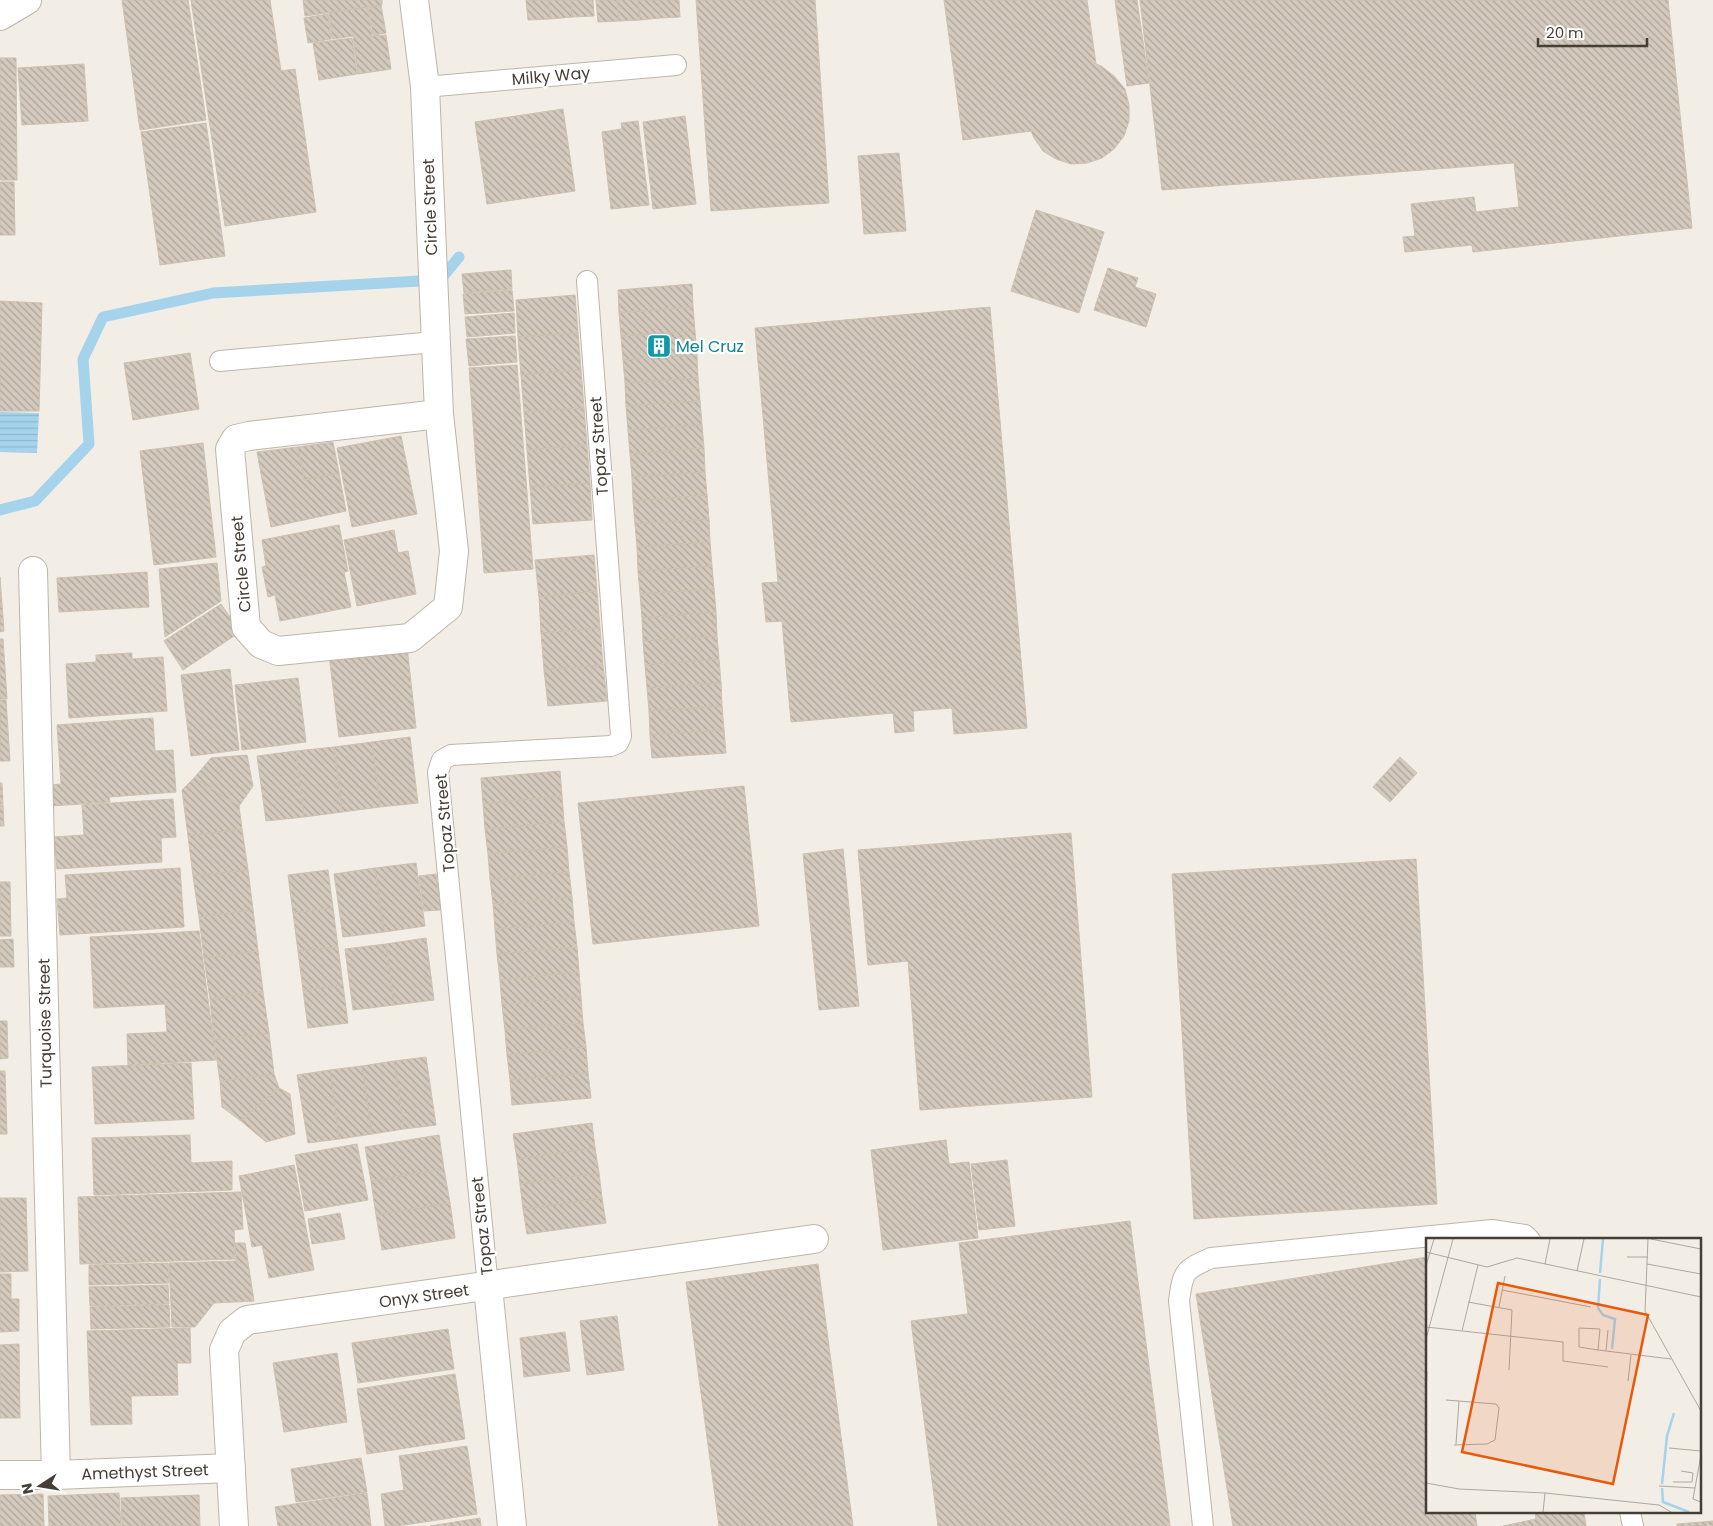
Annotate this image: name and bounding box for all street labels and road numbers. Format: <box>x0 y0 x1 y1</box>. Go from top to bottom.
street label: Milky Way <box>511 61 591 91</box>
street label: Circle Street <box>417 158 443 256</box>
street label: Topaz Street <box>584 396 614 496</box>
street label: Circle Street <box>225 515 257 613</box>
street label: Topaz Street <box>429 773 461 873</box>
street label: Turquoise Street <box>32 958 58 1088</box>
street label: Topaz Street <box>465 1175 499 1276</box>
street label: Onyx Street <box>378 1278 471 1314</box>
street label: Amethyst Street <box>81 1458 209 1486</box>

